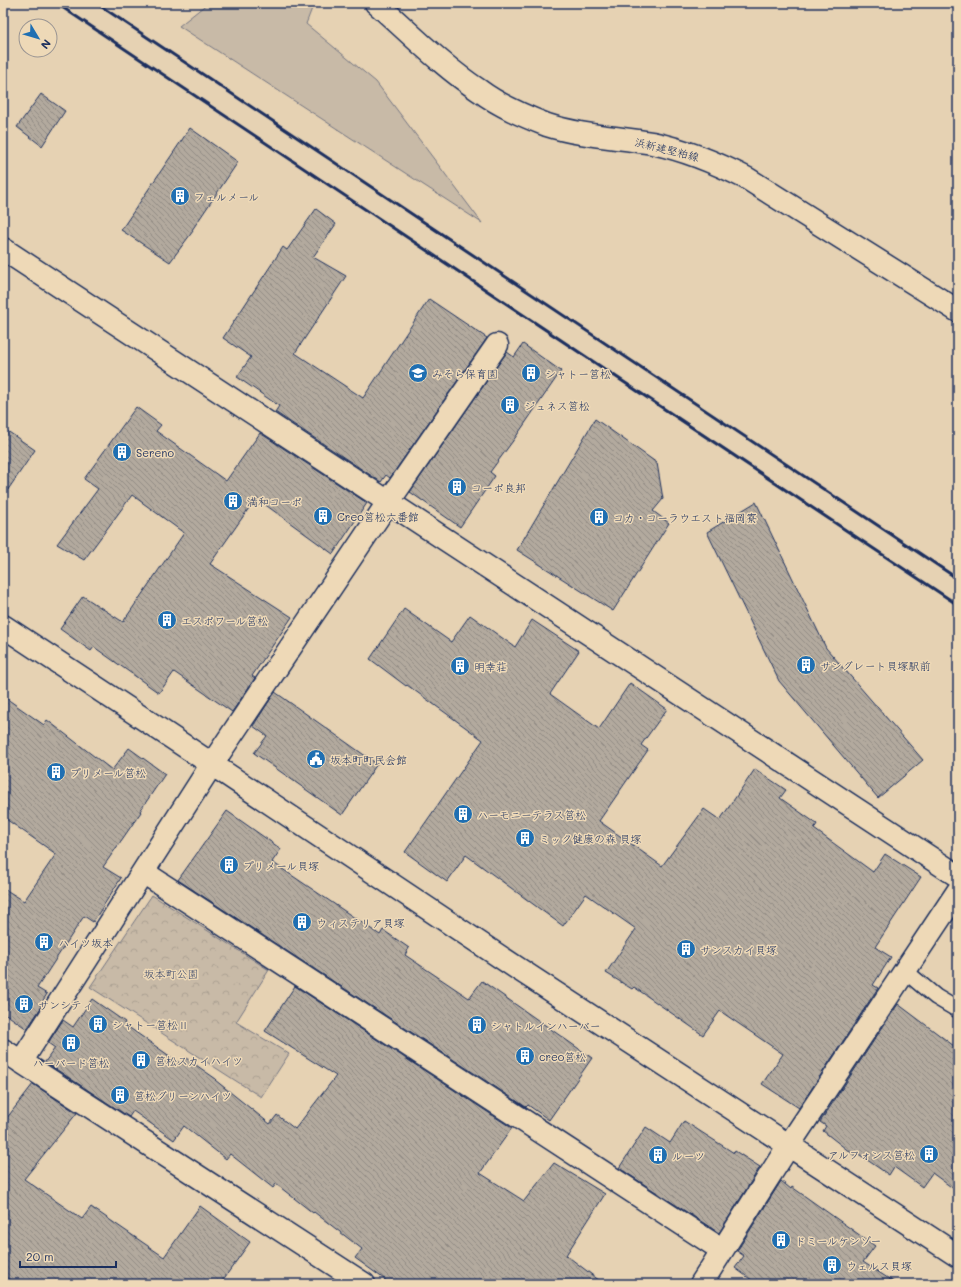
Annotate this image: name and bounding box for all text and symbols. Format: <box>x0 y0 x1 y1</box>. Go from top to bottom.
north arrow <box>18 18 58 58</box>
text: N <box>38 37 55 52</box>
street label: 浜新建堅粕線 <box>633 134 701 164</box>
building icon: フェルメール <box>169 185 191 207</box>
place label: フェルメール <box>194 189 259 204</box>
school or university icon: みそら保育園 <box>407 362 429 384</box>
building icon: シャトー筥松 <box>520 362 542 384</box>
place label: みそら保育園 <box>432 366 498 381</box>
place label: シャトー筥松 <box>545 366 611 381</box>
building icon: ジュネス筥松 <box>499 394 521 416</box>
place label: ジュネス筥松 <box>524 398 590 413</box>
building icon: Sereno <box>111 441 133 463</box>
place label: Sereno <box>136 445 174 460</box>
building icon: コーポ良邦 <box>446 476 468 498</box>
place label: コーポ良邦 <box>471 480 526 495</box>
building icon: 満和コーポ <box>222 490 244 512</box>
place label: 満和コーポ <box>247 494 302 509</box>
building icon: Creo筥松六番館 <box>312 505 334 527</box>
building icon: コカ・コーラウエスト福岡寮 <box>588 506 610 528</box>
place label: Creo筥松六番館 <box>337 509 419 524</box>
place label: コカ・コーラウエスト福岡寮 <box>613 510 757 525</box>
building icon: エスポワール筥松 <box>156 609 178 631</box>
place label: エスポワール筥松 <box>181 613 268 628</box>
building icon: サングレート貝塚駅前 <box>795 654 817 676</box>
building icon: 明幸荘 <box>449 655 471 677</box>
place label: サングレート貝塚駅前 <box>820 658 930 673</box>
place label: 明幸荘 <box>474 659 507 674</box>
public building icon: 坂本町町民会館 <box>305 748 327 770</box>
place label: 坂本町町民会館 <box>330 752 407 767</box>
building icon: プリメール筥松 <box>45 761 67 783</box>
place label: プリメール筥松 <box>70 765 146 780</box>
building icon: ハーモニーテラス筥松 <box>452 803 474 825</box>
place label: ハーモニーテラス筥松 <box>477 807 586 822</box>
building icon: ミック健康の森 貝塚 <box>514 827 536 849</box>
place label: ミック健康の森 貝塚 <box>539 831 642 846</box>
building icon: プリメール貝塚 <box>218 854 240 876</box>
place label: プリメール貝塚 <box>243 858 319 873</box>
building icon: ウィステリア貝塚 <box>291 911 313 933</box>
place label: ウィステリア貝塚 <box>316 915 405 930</box>
building icon: ハイツ坂本 <box>33 931 55 953</box>
place label: ハイツ坂本 <box>58 935 113 950</box>
building icon: サンスカイ貝塚 <box>675 938 697 960</box>
place label: サンスカイ貝塚 <box>700 942 777 957</box>
park label: 坂本町公園 <box>144 966 199 981</box>
building icon: サンシティ <box>13 993 35 1015</box>
place label: サンシティ <box>38 997 93 1012</box>
building icon: シャトー筥松Ⅱ <box>87 1013 109 1035</box>
building icon: シャトルインハーバー <box>466 1014 488 1036</box>
place label: シャトー筥松Ⅱ <box>112 1017 189 1032</box>
place label: シャトルインハーバー <box>491 1018 601 1033</box>
building icon: ハーバード筥松 <box>60 1032 82 1054</box>
building icon: creo筥松 <box>514 1045 536 1067</box>
building icon: 筥松スカイハイツ <box>130 1049 152 1071</box>
place label: creo筥松 <box>539 1049 586 1064</box>
place label: 筥松スカイハイツ <box>155 1053 243 1068</box>
place label: ハーバード筥松 <box>33 1055 110 1070</box>
building icon: 筥松グリーンハイツ <box>109 1084 131 1106</box>
place label: 筥松グリーンハイツ <box>134 1088 232 1103</box>
building icon: アルフォンス筥松 <box>918 1143 940 1165</box>
building icon: ルーツ <box>647 1144 669 1166</box>
place label: アルフォンス筥松 <box>828 1147 915 1162</box>
place label: ルーツ <box>672 1148 705 1163</box>
building icon: ドミールケンゾー <box>770 1229 792 1251</box>
place label: ドミールケンゾー <box>795 1233 881 1248</box>
scale bar <box>20 1243 116 1269</box>
text: 20 m <box>26 1248 54 1264</box>
building icon: ウェルス貝塚 <box>821 1254 843 1276</box>
place label: ウェルス貝塚 <box>846 1258 912 1273</box>

